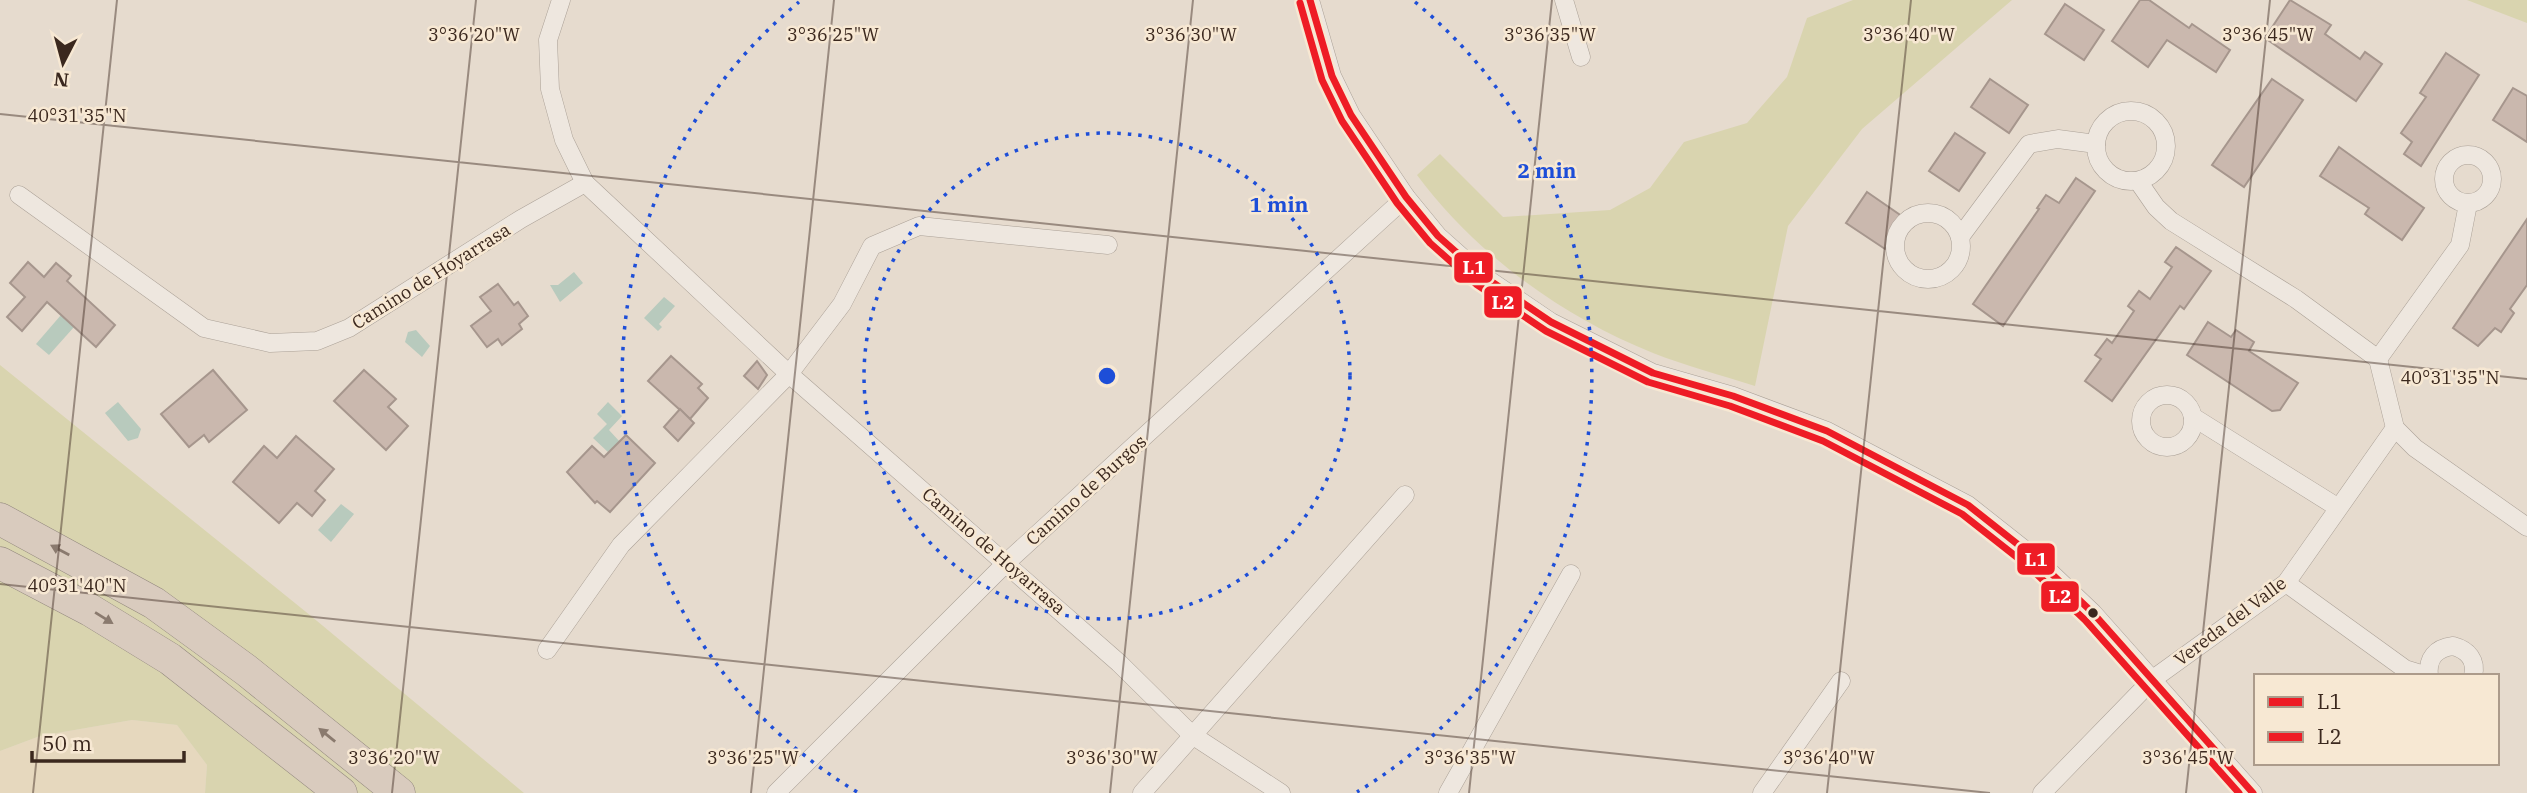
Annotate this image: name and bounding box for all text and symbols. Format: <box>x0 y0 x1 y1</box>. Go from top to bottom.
text: 3°36'20"W <box>428 23 521 46</box>
text: 3°36'25"W <box>787 23 880 46</box>
text: 3°36'30"W <box>1145 23 1238 46</box>
text: 3°36'35"W <box>1504 23 1597 46</box>
text: 3°36'40"W <box>1863 23 1956 46</box>
text: 3°36'45"W <box>2222 23 2315 46</box>
north arrow <box>28 28 98 98</box>
text: N <box>52 67 70 93</box>
text: 40°31'35"N <box>28 104 127 127</box>
text: 2 min <box>1518 156 1576 184</box>
text: 1 min <box>1250 190 1308 218</box>
street label: Camino de Hoyarrasa <box>347 218 515 334</box>
line badge: L1 <box>1453 251 1494 284</box>
text: L1 <box>1462 255 1486 279</box>
line badge: L2 <box>1483 285 1523 319</box>
text: L2 <box>1491 290 1515 314</box>
centre of rings <box>1095 364 1119 388</box>
text: 40°31'35"N <box>2401 366 2500 389</box>
street label: Camino de Burgos <box>1021 430 1151 550</box>
street label: Camino de Hoyarrasa <box>918 482 1071 620</box>
line badge: L1 <box>2016 542 2056 576</box>
one-way arrow <box>50 544 70 556</box>
text: L1 <box>2024 547 2048 571</box>
street label: Vereda del Valle <box>2169 571 2291 671</box>
text: 40°31'40"N <box>28 574 127 597</box>
line badge: L2 <box>2040 580 2080 613</box>
text: L2 <box>2048 584 2072 608</box>
unlabelled marker <box>2086 606 2100 620</box>
one-way arrow <box>94 611 113 624</box>
legend <box>2254 674 2499 765</box>
text: L1 <box>2317 687 2342 715</box>
scale bar <box>32 720 184 764</box>
text: L2 <box>2317 722 2342 750</box>
one-way arrow <box>318 728 336 743</box>
text: 50 m <box>42 729 92 757</box>
text: 3°36'20"W <box>348 746 441 769</box>
text: 3°36'25"W <box>707 746 800 769</box>
text: 3°36'30"W <box>1066 746 1159 769</box>
text: 3°36'35"W <box>1424 746 1517 769</box>
text: 3°36'40"W <box>1783 746 1876 769</box>
text: 3°36'45"W <box>2142 746 2235 769</box>

